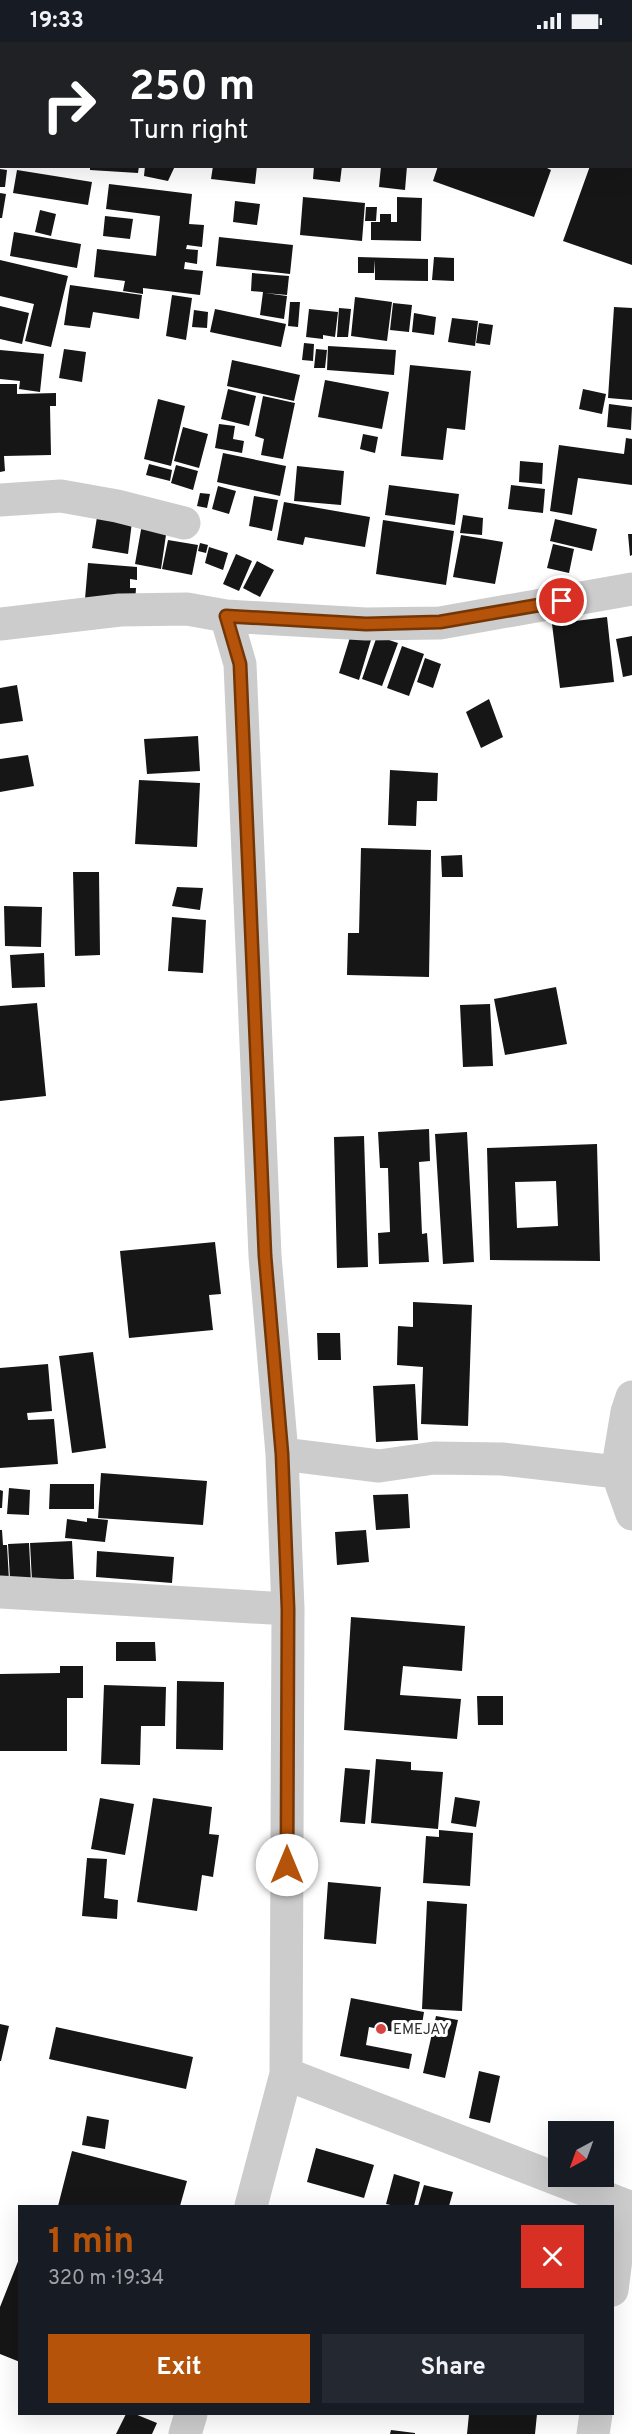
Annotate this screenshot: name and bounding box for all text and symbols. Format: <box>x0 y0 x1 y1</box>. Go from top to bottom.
text: 19:33 <box>30 8 84 35</box>
text: 250 m <box>129 62 255 115</box>
icon: right <box>30 66 108 144</box>
text: Turn right <box>129 114 248 148</box>
pin <box>536 575 587 626</box>
icon: arrive <box>545 584 578 617</box>
position arrow <box>255 1833 319 1897</box>
place label: EMEJAY <box>393 2021 449 2040</box>
marker: EMEJAY <box>374 2022 388 2036</box>
north arrow <box>548 2121 614 2187</box>
map controls <box>548 2121 614 2187</box>
text: 1 min <box>48 2220 134 2266</box>
button: close <box>521 2225 584 2288</box>
text: 320 m · 19:34 <box>48 2266 164 2292</box>
button: Exit <box>48 2334 310 2403</box>
button: Share <box>322 2334 584 2403</box>

